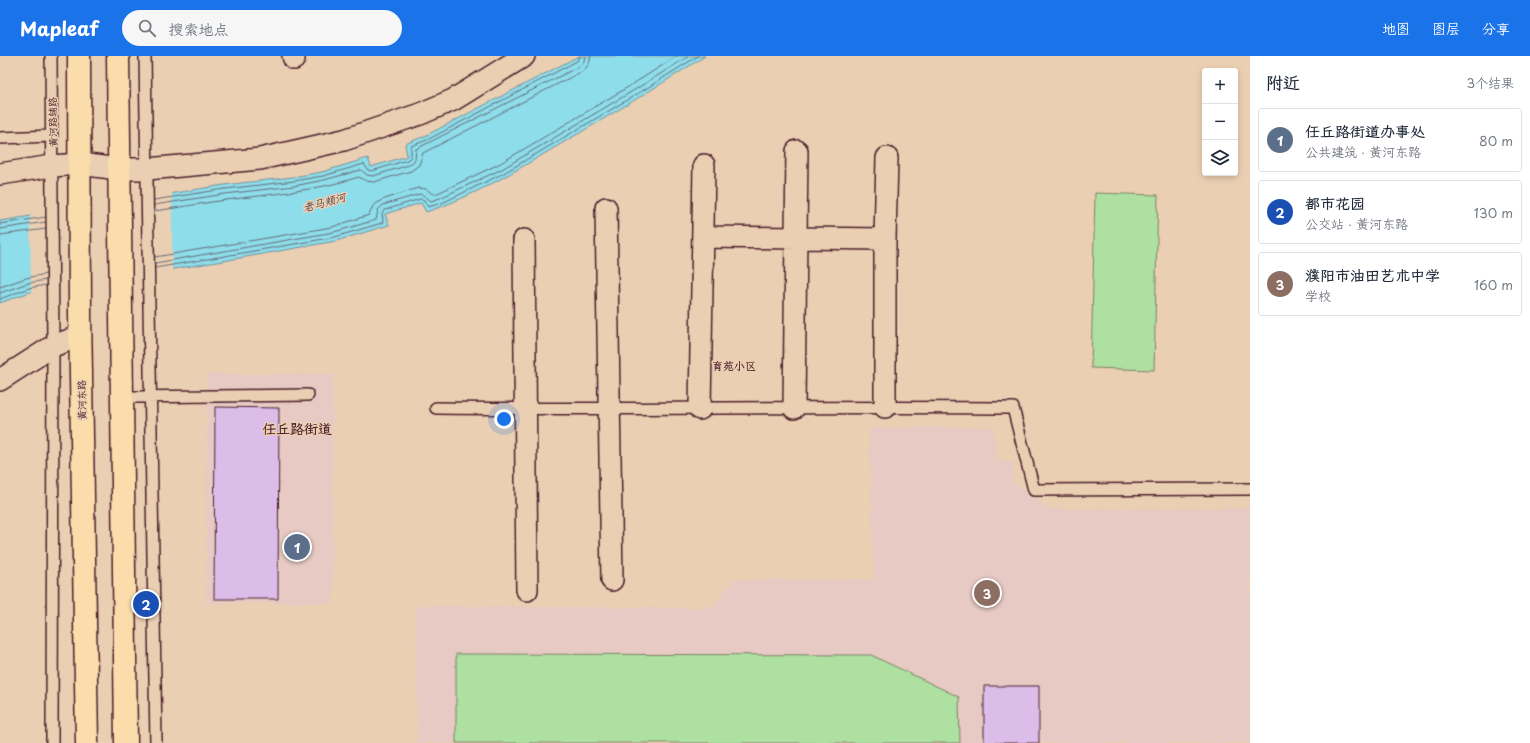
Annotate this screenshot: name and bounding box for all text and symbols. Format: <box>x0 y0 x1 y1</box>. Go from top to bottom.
search box <box>122 10 402 46</box>
text: Mapleaf <box>20 14 98 42</box>
icon: search <box>136 17 158 39</box>
text: 搜索地点 <box>168 17 228 40</box>
text: 地图 <box>1382 18 1410 39</box>
text: 图层 <box>1432 18 1460 39</box>
text: 分享 <box>1482 18 1510 39</box>
map controls <box>1202 68 1238 176</box>
button: + <box>1202 68 1238 104</box>
text: 附近 <box>1266 69 1300 95</box>
text: 3个结果 <box>1466 73 1514 92</box>
street label: 黄河路辅路 <box>44 97 60 147</box>
button: − <box>1202 104 1238 140</box>
text: 任丘路街道办事处 <box>1305 119 1425 142</box>
text: 1 <box>1277 131 1283 150</box>
text: 80 m <box>1479 131 1513 150</box>
button: layers <box>1202 140 1238 176</box>
text: 公共建筑 · 黄河东路 <box>1305 142 1421 161</box>
water label: 老马颊河 <box>301 188 349 216</box>
text: 都市花园 <box>1305 191 1365 214</box>
text: 2 <box>1275 203 1285 222</box>
text: 130 m <box>1474 203 1513 222</box>
text: 公交站 · 黄河东路 <box>1305 214 1408 233</box>
text: 濮阳市油田艺术中学 <box>1305 263 1440 286</box>
text: 3 <box>1276 275 1284 294</box>
text: 160 m <box>1474 275 1513 294</box>
text: 学校 <box>1305 286 1331 305</box>
district label: 育苑小区 <box>712 357 756 374</box>
street label: 黄河东路 <box>73 380 89 420</box>
your location <box>494 409 514 429</box>
district label: 任丘路街道 <box>262 418 332 439</box>
pin: 1 <box>284 532 310 562</box>
pin: 3 <box>974 578 1000 608</box>
pin: 2 <box>133 589 159 619</box>

